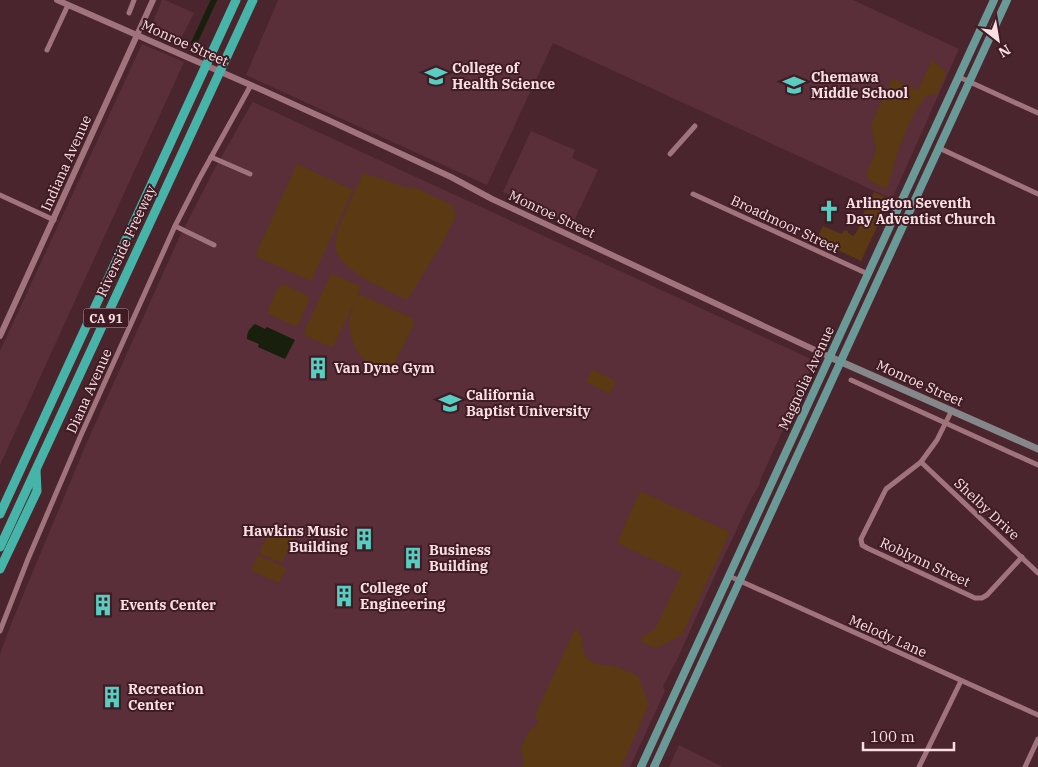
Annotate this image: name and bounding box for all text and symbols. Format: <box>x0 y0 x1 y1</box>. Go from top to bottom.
north arrow <box>973 15 1023 65</box>
street label: Monroe Street <box>139 16 231 70</box>
text: N <box>995 41 1014 62</box>
place label: College of Health Science <box>452 59 555 93</box>
school or university icon: College of Health Science <box>423 63 449 89</box>
place label: Chemawa Middle School <box>811 68 909 102</box>
school or university icon: Chemawa Middle School <box>781 72 807 98</box>
street label: Indiana Avenue <box>37 112 95 214</box>
street label: Riverside Freeway <box>92 182 160 300</box>
street label: Monroe Street <box>506 186 598 242</box>
street label: Broadmoor Street <box>728 191 842 257</box>
place label: Arlington Seventh Day Adventist Church <box>846 194 996 228</box>
church icon: Arlington Seventh Day Adventist Church <box>816 198 842 224</box>
road number: CA 91 <box>84 308 128 328</box>
street label: Magnolia Avenue <box>774 323 838 433</box>
street label: Diana Avenue <box>62 346 116 436</box>
building icon: Van Dyne Gym <box>305 355 331 381</box>
street label: Monroe Street <box>874 356 966 410</box>
place label: Van Dyne Gym <box>334 359 435 377</box>
place label: California Baptist University <box>466 386 591 420</box>
school or university icon: California Baptist University <box>437 390 463 416</box>
street label: Shelby Drive <box>950 474 1024 544</box>
place label: Hawkins Music Building <box>243 522 349 556</box>
building icon: Hawkins Music Building <box>351 526 377 552</box>
street label: Roblynn Street <box>877 533 973 591</box>
place label: Business Building <box>429 541 491 575</box>
building icon: Business Building <box>400 545 426 571</box>
place label: College of Engineering <box>360 579 446 613</box>
building icon: College of Engineering <box>331 583 357 609</box>
building icon: Events Center <box>90 592 116 618</box>
place label: Events Center <box>120 596 216 614</box>
street label: Melody Lane <box>846 611 930 661</box>
place label: Recreation Center <box>128 680 204 714</box>
building icon: Recreation Center <box>99 684 125 710</box>
scale bar <box>863 720 954 752</box>
text: 100 m <box>870 727 915 746</box>

